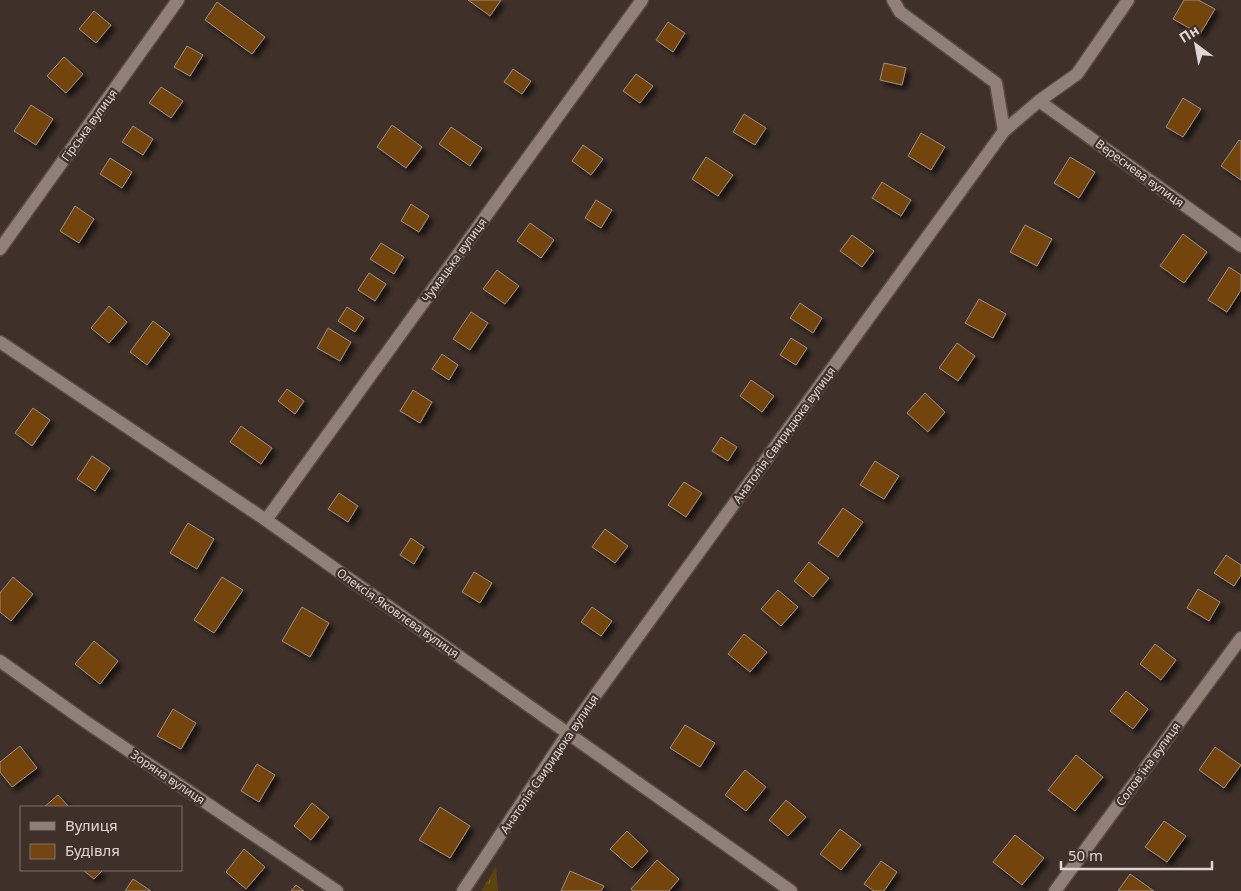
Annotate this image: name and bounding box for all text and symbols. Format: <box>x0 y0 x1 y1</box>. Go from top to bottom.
north arrow <box>1171 20 1221 70</box>
text: Пн <box>1175 20 1202 47</box>
street label: Гірська вулиця <box>57 85 121 165</box>
street label: Вереснева вулиця <box>1092 135 1188 211</box>
street label: Чумацька вулиця <box>417 214 491 306</box>
street label: Анатолія Свиридюка вулиця <box>729 363 839 507</box>
street label: Олексія Яковлєва вулиця <box>333 564 463 662</box>
street label: Анатолія Свиридюка вулиця <box>496 691 602 837</box>
street label: Солов'їна вулиця <box>1112 719 1184 809</box>
street label: Зоряна вулиця <box>128 746 208 808</box>
legend <box>20 806 182 871</box>
text: Вулиця <box>65 815 118 835</box>
scale bar <box>1061 838 1212 870</box>
text: Будівля <box>65 840 120 860</box>
text: 50 m <box>1068 845 1103 865</box>

